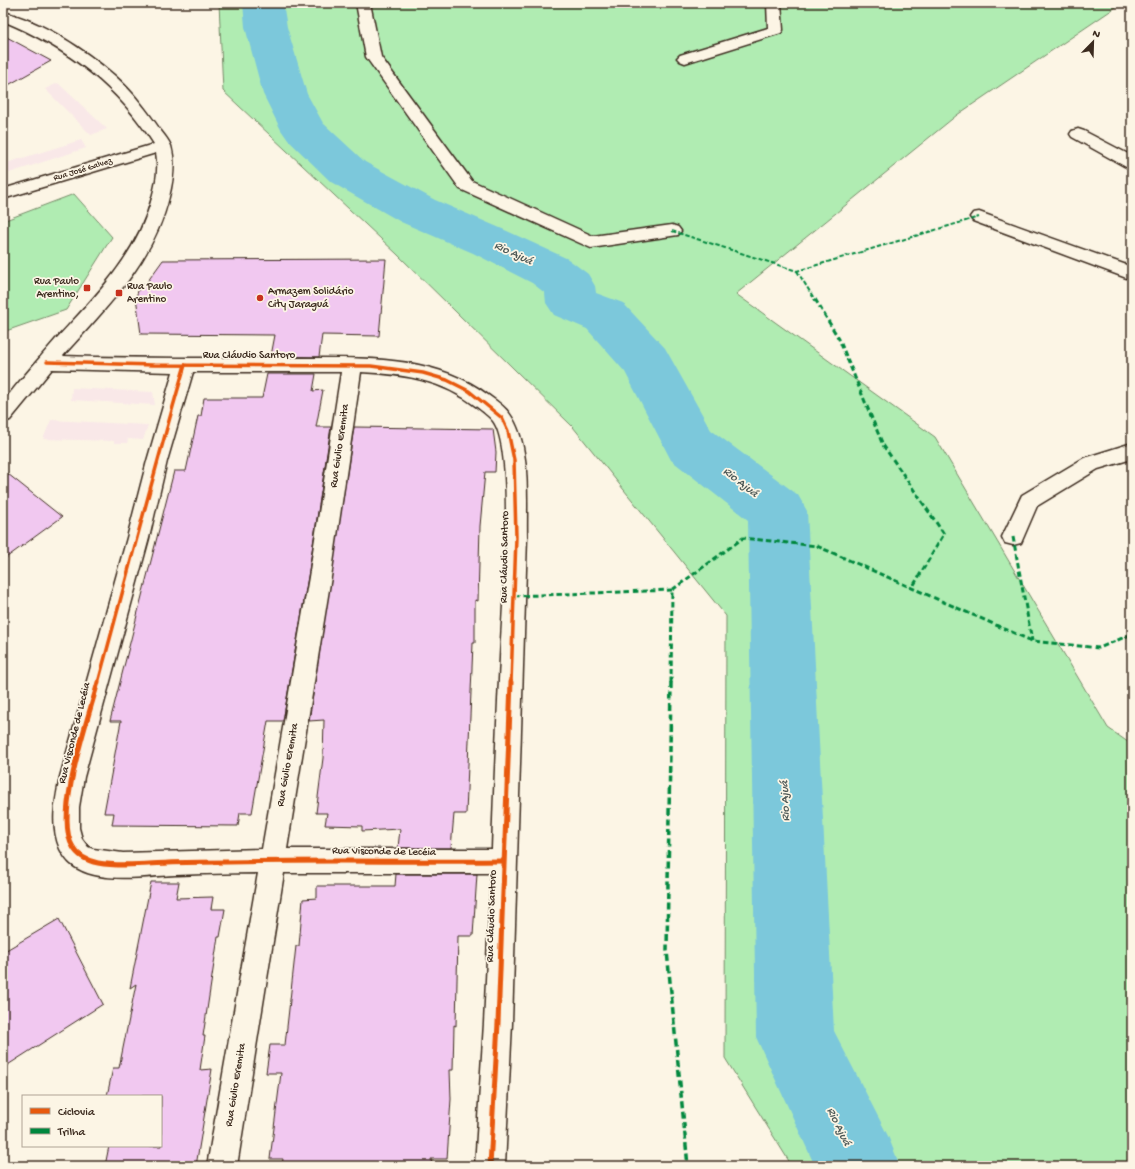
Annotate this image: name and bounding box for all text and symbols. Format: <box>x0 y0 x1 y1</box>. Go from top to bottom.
north arrow <box>1073 22 1113 62</box>
text: N <box>1090 28 1102 42</box>
street label: Rua José Galvez <box>52 156 115 184</box>
water label: Rio Ajuá <box>492 239 536 270</box>
place label: Rua Paulo Arentino, <box>34 276 79 301</box>
place label: Rua Paulo Arentino <box>127 281 172 306</box>
marker: Rua Paulo Arentino, <box>82 283 92 293</box>
place label: Armazem Solidário City Jaraguá <box>268 286 354 311</box>
marker: Rua Paulo Arentino <box>114 288 124 298</box>
marker: Armazem Solidário City Jaraguá <box>255 293 265 303</box>
street label: Rua Cláudio Santoro <box>203 350 296 362</box>
street label: Rua Giulio Eremita <box>328 402 352 489</box>
water label: Rio Ajuá <box>720 465 761 502</box>
street label: Rua Cláudio Santoro <box>498 510 512 603</box>
street label: Rua Visconde de Lecéia <box>57 680 94 785</box>
street label: Rua Giulio Eremita <box>275 721 301 808</box>
water label: Rio Ajuá <box>778 779 794 822</box>
street label: Rua Visconde de Lecéia <box>332 845 437 859</box>
street label: Rua Cláudio Santoro <box>484 869 500 963</box>
street label: Rua Giulio Eremita <box>223 1041 249 1128</box>
legend <box>22 1095 162 1147</box>
text: Ciclovia <box>58 1106 95 1120</box>
water label: Rio Ajuá <box>823 1106 854 1150</box>
text: Trilha <box>57 1126 86 1140</box>

